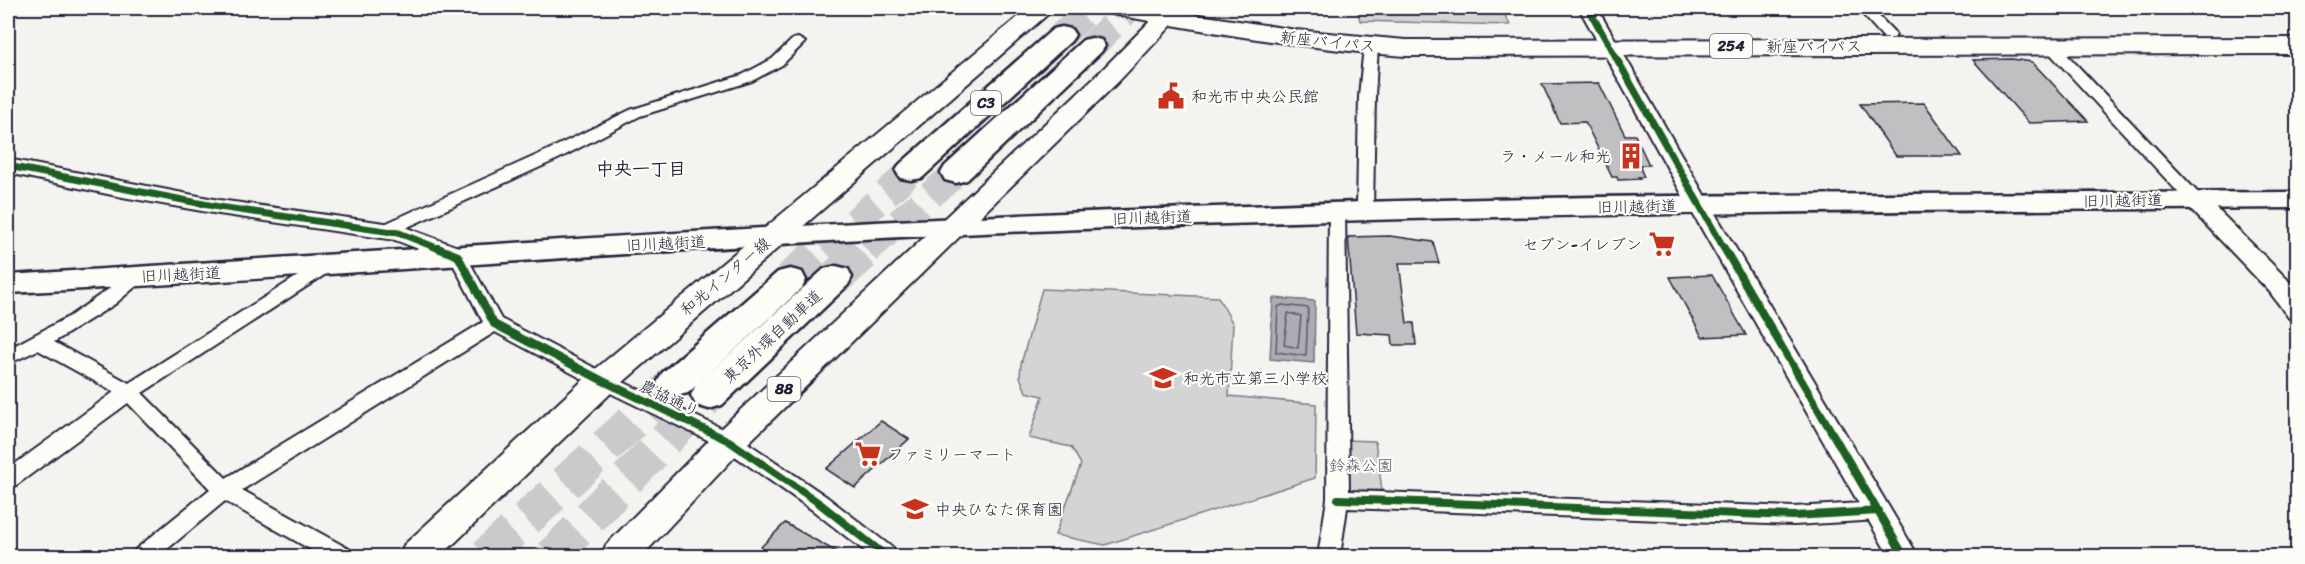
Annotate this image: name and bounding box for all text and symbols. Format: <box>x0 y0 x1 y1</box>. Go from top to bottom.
street label: 新座バイパス <box>1279 22 1377 61</box>
street label: 新座バイパス <box>1766 32 1862 61</box>
road number: 254 <box>1710 34 1752 58</box>
public building icon: 和光市中央公民館 <box>1156 81 1186 111</box>
place label: 和光市中央公民館 <box>1191 82 1319 111</box>
road number: C3 <box>971 91 1001 115</box>
building icon: ラ・メール和光 <box>1616 141 1646 171</box>
place label: ラ・メール和光 <box>1500 142 1611 171</box>
district label: 中央一丁目 <box>596 153 686 185</box>
street label: 旧川越街道 <box>2083 185 2163 216</box>
street label: 旧川越街道 <box>1597 191 1677 222</box>
street label: 旧川越街道 <box>1112 202 1193 233</box>
street label: 旧川越街道 <box>625 227 707 260</box>
street label: 和光インター線 <box>673 229 777 323</box>
supermarket icon: セブン-イレブン <box>1647 229 1677 259</box>
place label: セブン-イレブン <box>1523 230 1642 259</box>
street label: 旧川越街道 <box>140 258 222 291</box>
street label: 東京外環自動車道 <box>716 282 829 391</box>
school or university icon: 和光市立第三小学校 <box>1148 363 1178 393</box>
place label: 和光市立第三小学校 <box>1183 364 1327 393</box>
street label: 農協通り <box>635 371 705 426</box>
road number: 88 <box>768 377 800 401</box>
supermarket icon: ファミリーマート <box>853 439 883 469</box>
place label: ファミリーマート <box>888 440 1016 469</box>
park label: 鈴森公園 <box>1329 451 1393 480</box>
school or university icon: 中央ひなた保育園 <box>900 494 930 524</box>
place label: 中央ひなた保育園 <box>935 495 1063 524</box>

